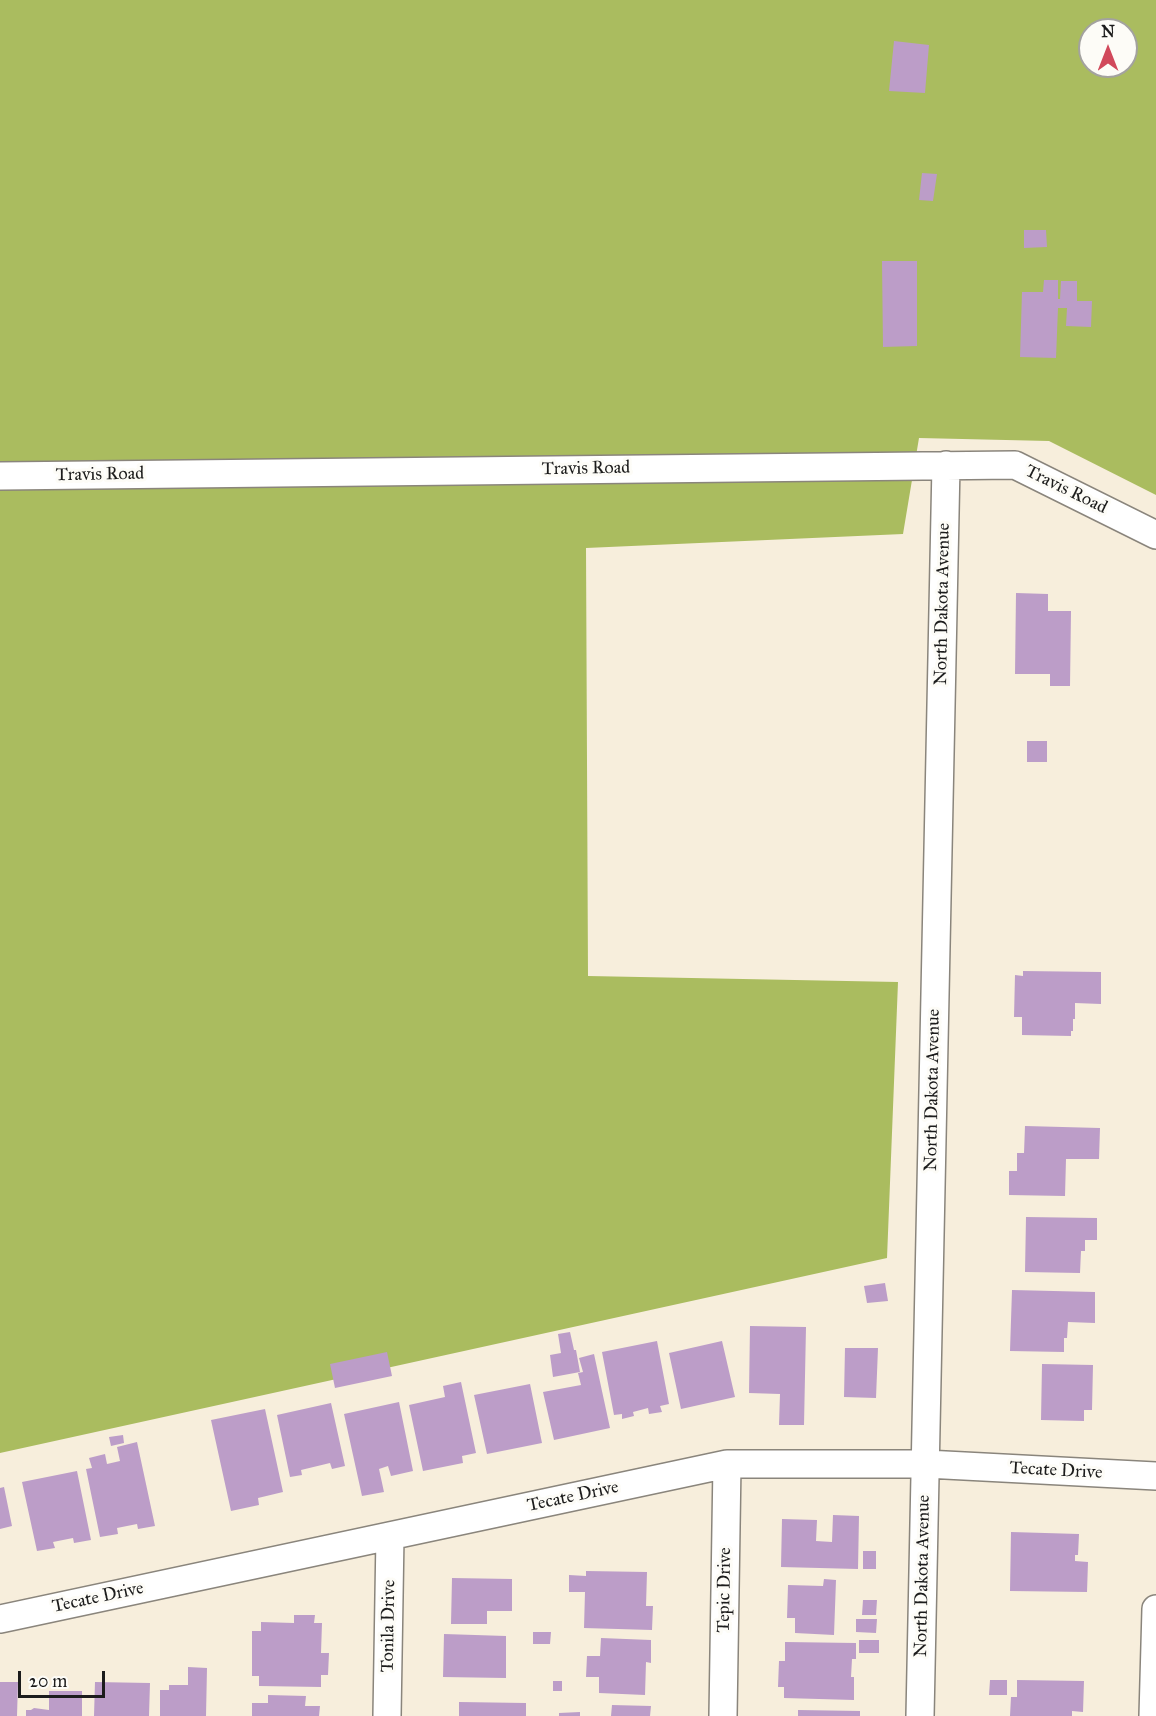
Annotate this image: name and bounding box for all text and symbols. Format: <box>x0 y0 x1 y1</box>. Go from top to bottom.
north arrow <box>1078 18 1138 78</box>
text: N <box>1101 22 1115 41</box>
street label: Travis Road <box>542 457 630 481</box>
street label: Travis Road <box>1021 461 1111 519</box>
street label: Travis Road <box>56 463 144 487</box>
street label: North Dakota Avenue <box>931 523 955 685</box>
street label: North Dakota Avenue <box>921 1009 945 1171</box>
street label: Tecate Drive <box>1009 1458 1103 1484</box>
street label: Tecate Drive <box>525 1477 621 1517</box>
street label: North Dakota Avenue <box>911 1495 935 1657</box>
street label: Tepic Drive <box>713 1547 737 1633</box>
street label: Tecate Drive <box>50 1578 146 1618</box>
street label: Tonila Drive <box>377 1579 401 1673</box>
scale bar <box>21 1659 108 1697</box>
text: 20 m <box>29 1670 67 1692</box>

